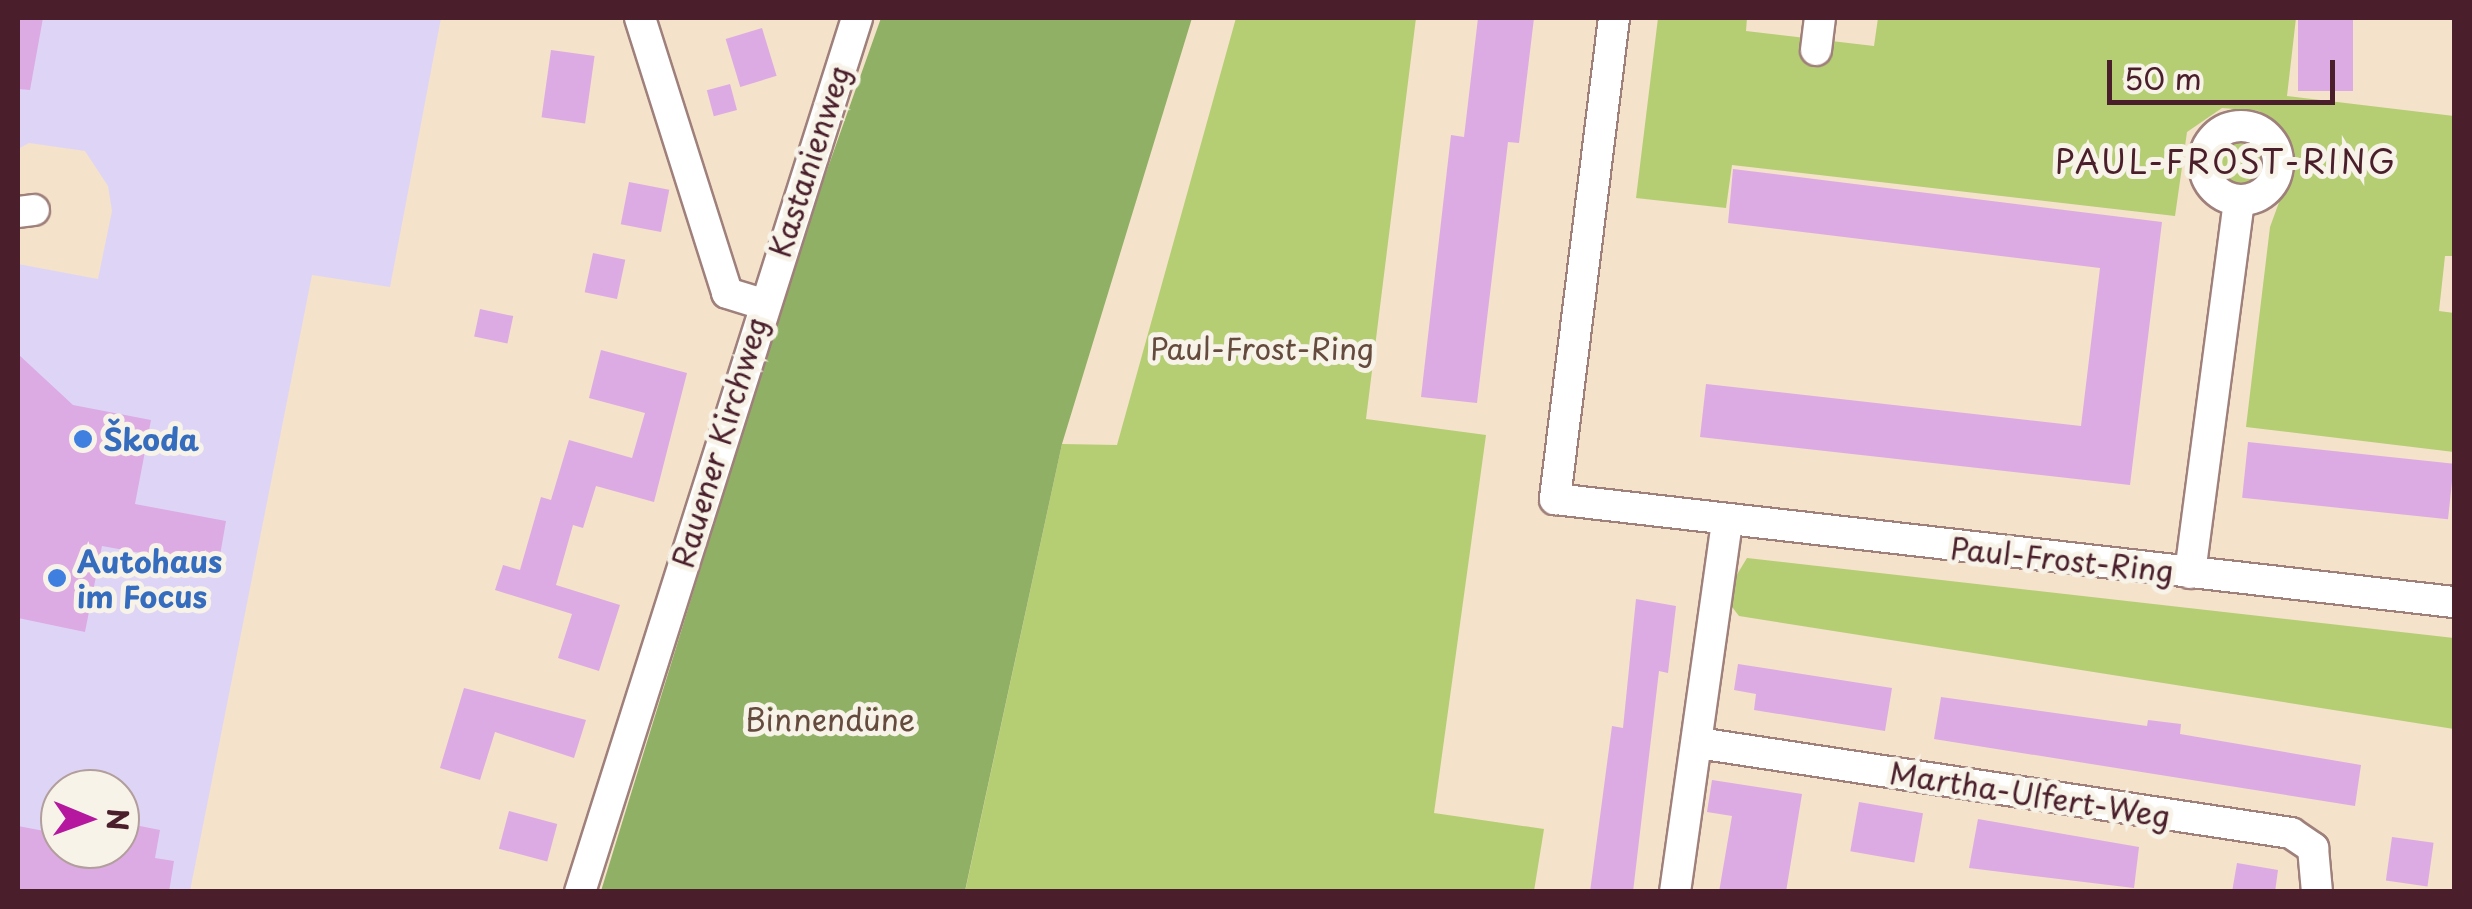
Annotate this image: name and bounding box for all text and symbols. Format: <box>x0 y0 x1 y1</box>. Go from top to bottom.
scale bar <box>2112 40 2340 102</box>
text: 50 m <box>2124 55 2202 100</box>
street label: Kastanienweg <box>761 61 857 261</box>
district label: PAUL-FROST-RING <box>2055 142 2397 180</box>
street label: Rauener Kirchweg <box>664 312 774 572</box>
park label: Paul-Frost-Ring <box>1150 330 1374 366</box>
place label: Škoda <box>103 421 199 457</box>
marker: Škoda <box>72 428 94 450</box>
street label: Paul-Frost-Ring <box>1949 529 2175 589</box>
place label: Autohaus im Focus <box>77 543 222 614</box>
marker: Autohaus im Focus <box>46 567 68 589</box>
park label: Binnendüne <box>745 701 915 737</box>
street label: Martha-Ulfert-Weg <box>1887 754 2173 834</box>
north arrow <box>40 769 140 869</box>
text: N <box>97 808 140 831</box>

